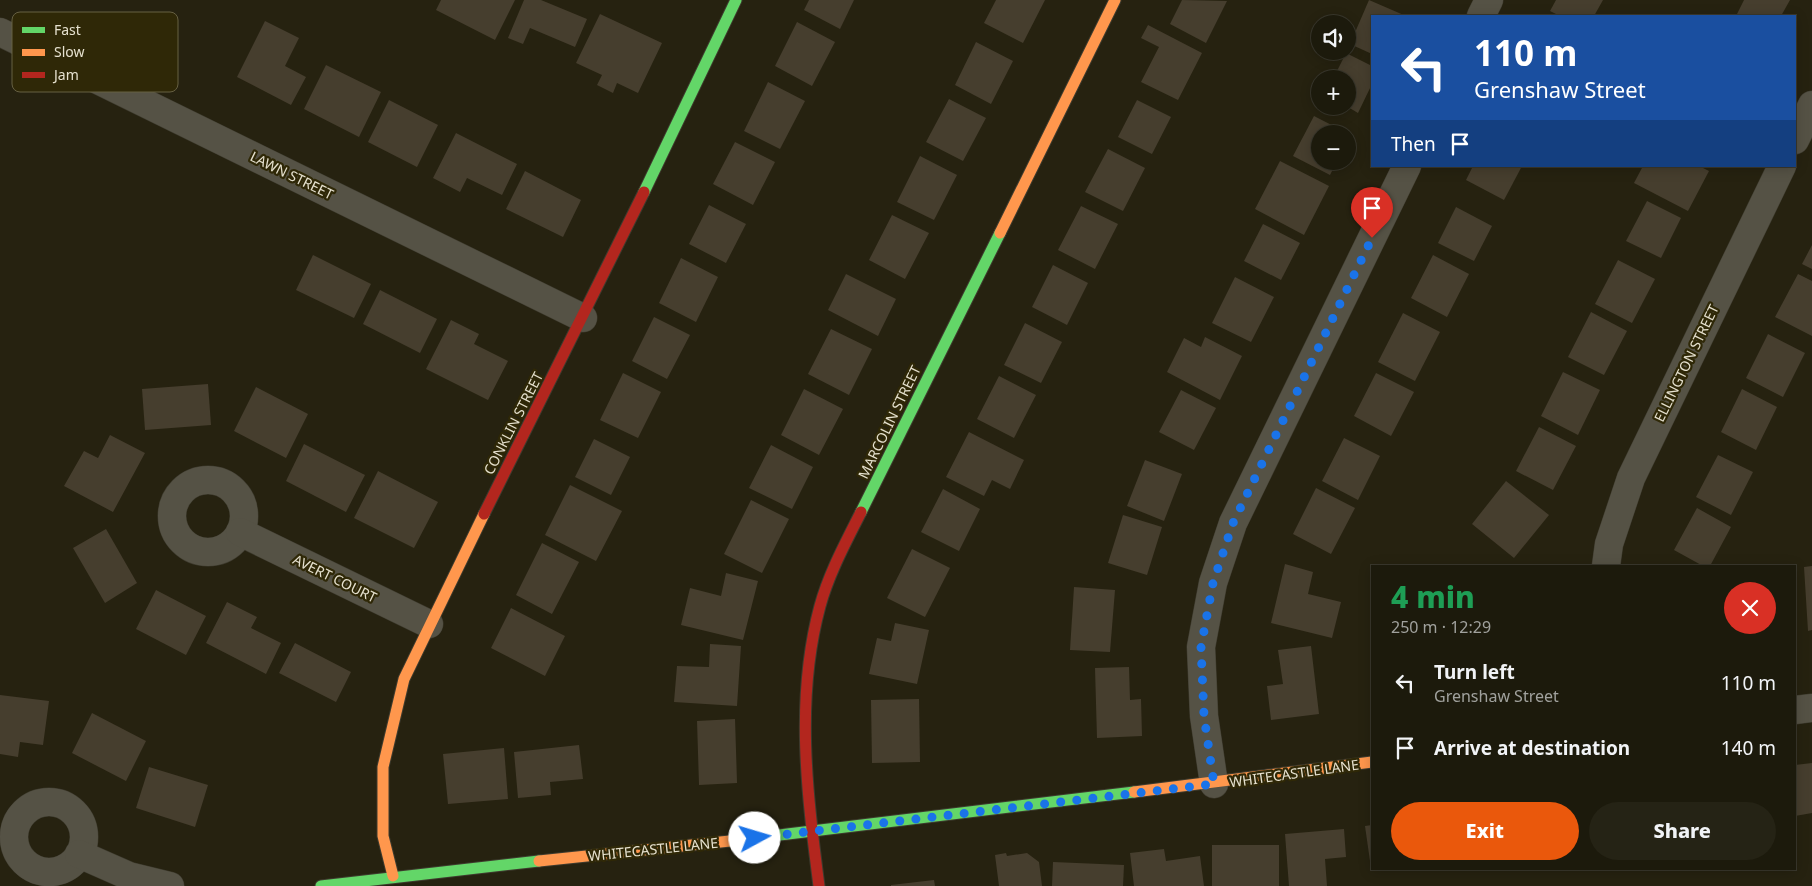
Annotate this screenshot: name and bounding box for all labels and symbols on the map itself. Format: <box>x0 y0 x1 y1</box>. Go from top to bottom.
legend <box>12 12 178 92</box>
text: Fast <box>54 20 81 39</box>
text: Slow <box>54 42 85 61</box>
text: Jam <box>52 65 79 84</box>
street label: LAWN STREET <box>247 147 337 203</box>
pin <box>1351 187 1393 238</box>
street label: ELLINGTON STREET <box>1649 301 1723 425</box>
street label: MARCOLIN STREET <box>853 362 925 482</box>
street label: CONKLIN STREET <box>479 368 547 478</box>
street label: AVERT COURT <box>290 550 380 607</box>
street label: WHITECASTLE LANE <box>1228 755 1360 791</box>
position arrow <box>728 811 780 863</box>
street label: WHITECASTLE LANE <box>587 833 719 865</box>

